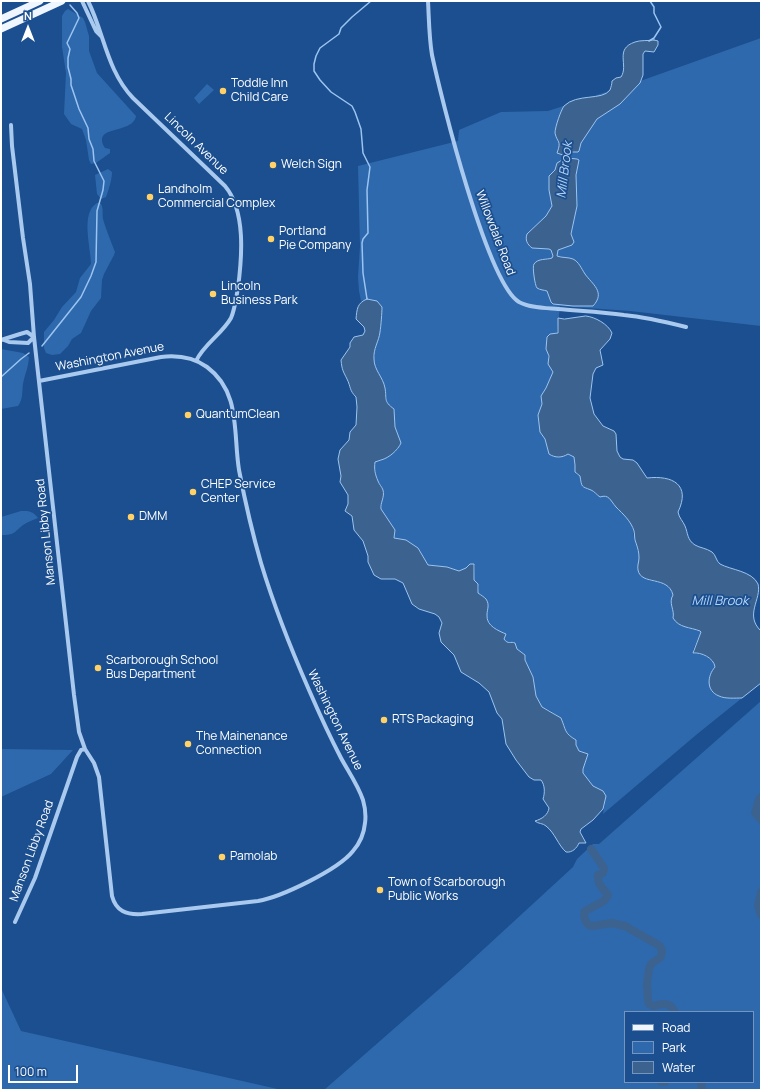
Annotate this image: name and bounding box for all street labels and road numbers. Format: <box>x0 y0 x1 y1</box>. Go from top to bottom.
street label: Lincoln Avenue <box>161 110 231 178</box>
street label: Willowdale Road <box>472 189 518 277</box>
street label: Washington Avenue <box>55 339 165 375</box>
street label: Manson Libby Road <box>33 478 59 586</box>
street label: Washington Avenue <box>304 667 366 773</box>
street label: Manson Libby Road <box>7 798 57 904</box>

